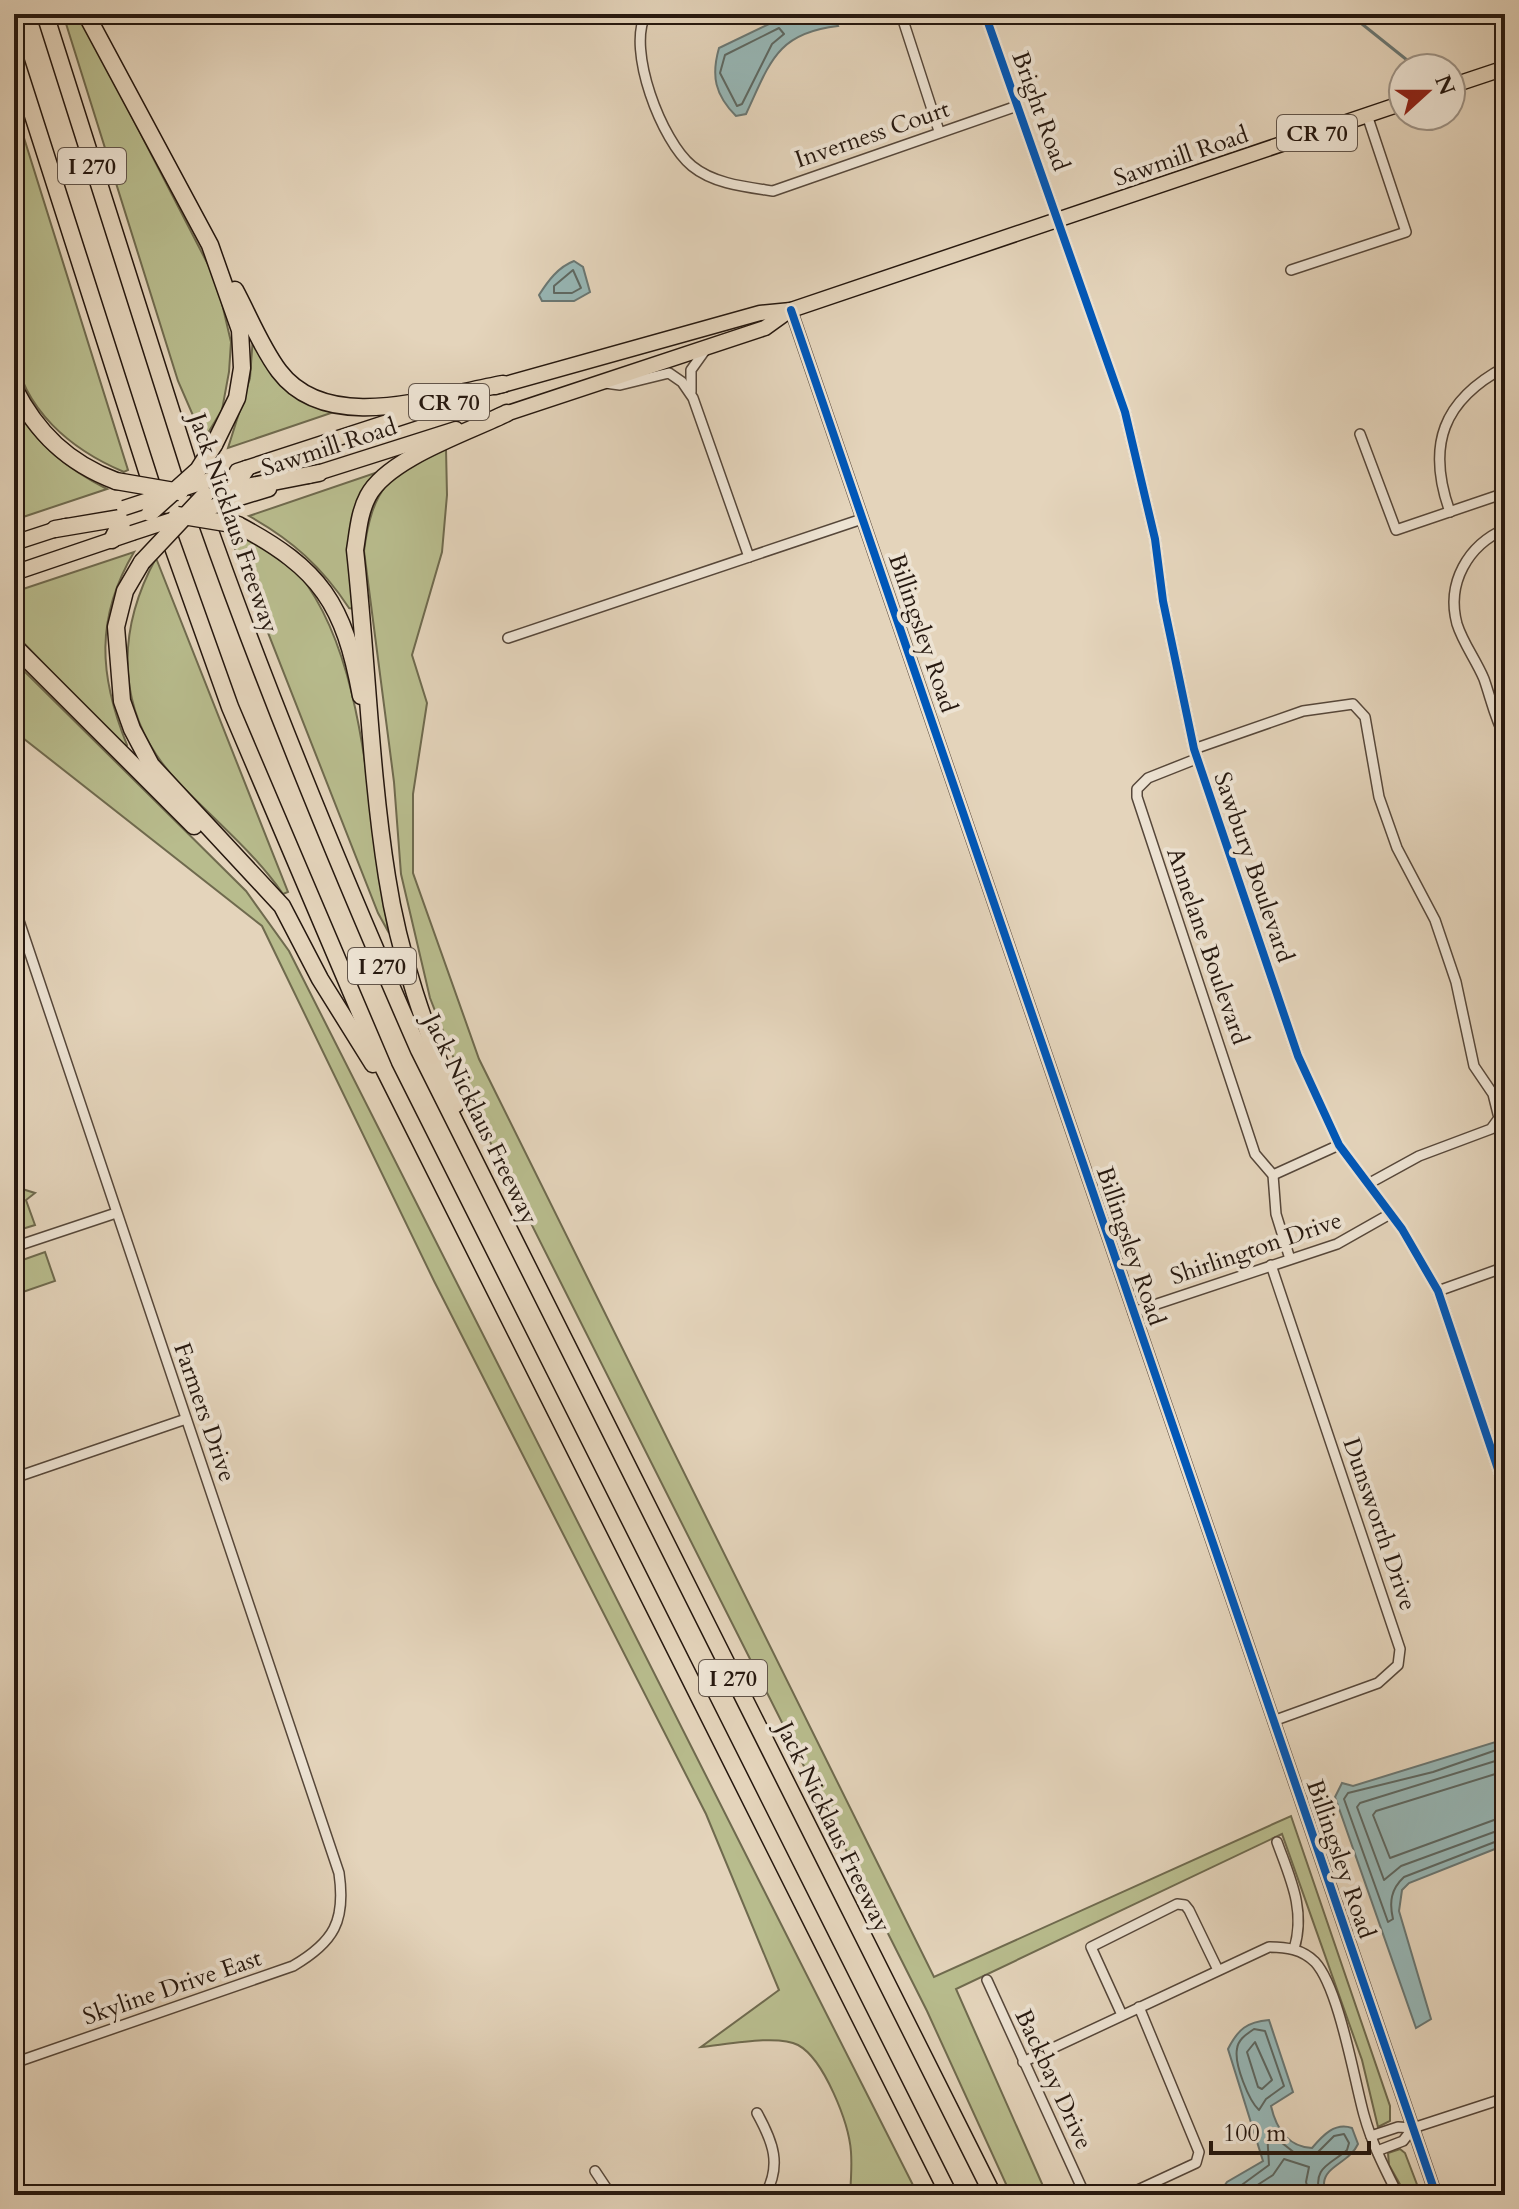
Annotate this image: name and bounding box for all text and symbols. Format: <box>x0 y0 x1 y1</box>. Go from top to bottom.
street label: Bright Road <box>1004 47 1078 176</box>
north arrow <box>1387 52 1467 132</box>
text: N <box>1427 71 1462 99</box>
street label: Inverness Court <box>790 92 954 176</box>
road number: CR 70 <box>1277 115 1357 151</box>
street label: Sawmill Road <box>1110 118 1253 195</box>
road number: I 270 <box>58 148 126 184</box>
road number: CR 70 <box>409 384 489 420</box>
street label: Jack Nicklaus Freeway <box>179 406 287 638</box>
street label: Sawmill Road <box>257 410 401 485</box>
street label: Billingsley Road <box>880 549 965 717</box>
street label: Sawbury Boulevard <box>1206 768 1302 967</box>
street label: Annelane Boulevard <box>1158 843 1257 1049</box>
road number: I 270 <box>348 948 416 984</box>
street label: Jack Nicklaus Freeway <box>414 1006 546 1230</box>
street label: Billingsley Road <box>1088 1162 1173 1330</box>
street label: Shirlington Drive <box>1166 1204 1346 1293</box>
street label: Farmers Drive <box>165 1338 244 1486</box>
street label: Dunsworth Drive <box>1335 1433 1425 1615</box>
road number: I 270 <box>699 1660 767 1696</box>
street label: Jack Nicklaus Freeway <box>767 1714 899 1938</box>
street label: Billingsley Road <box>1298 1775 1383 1943</box>
street label: Skyline Drive East <box>79 1941 266 2033</box>
street label: Backbay Drive <box>1007 2004 1100 2155</box>
scale bar <box>1211 2105 1369 2155</box>
text: 100 m <box>1223 2117 1287 2150</box>

